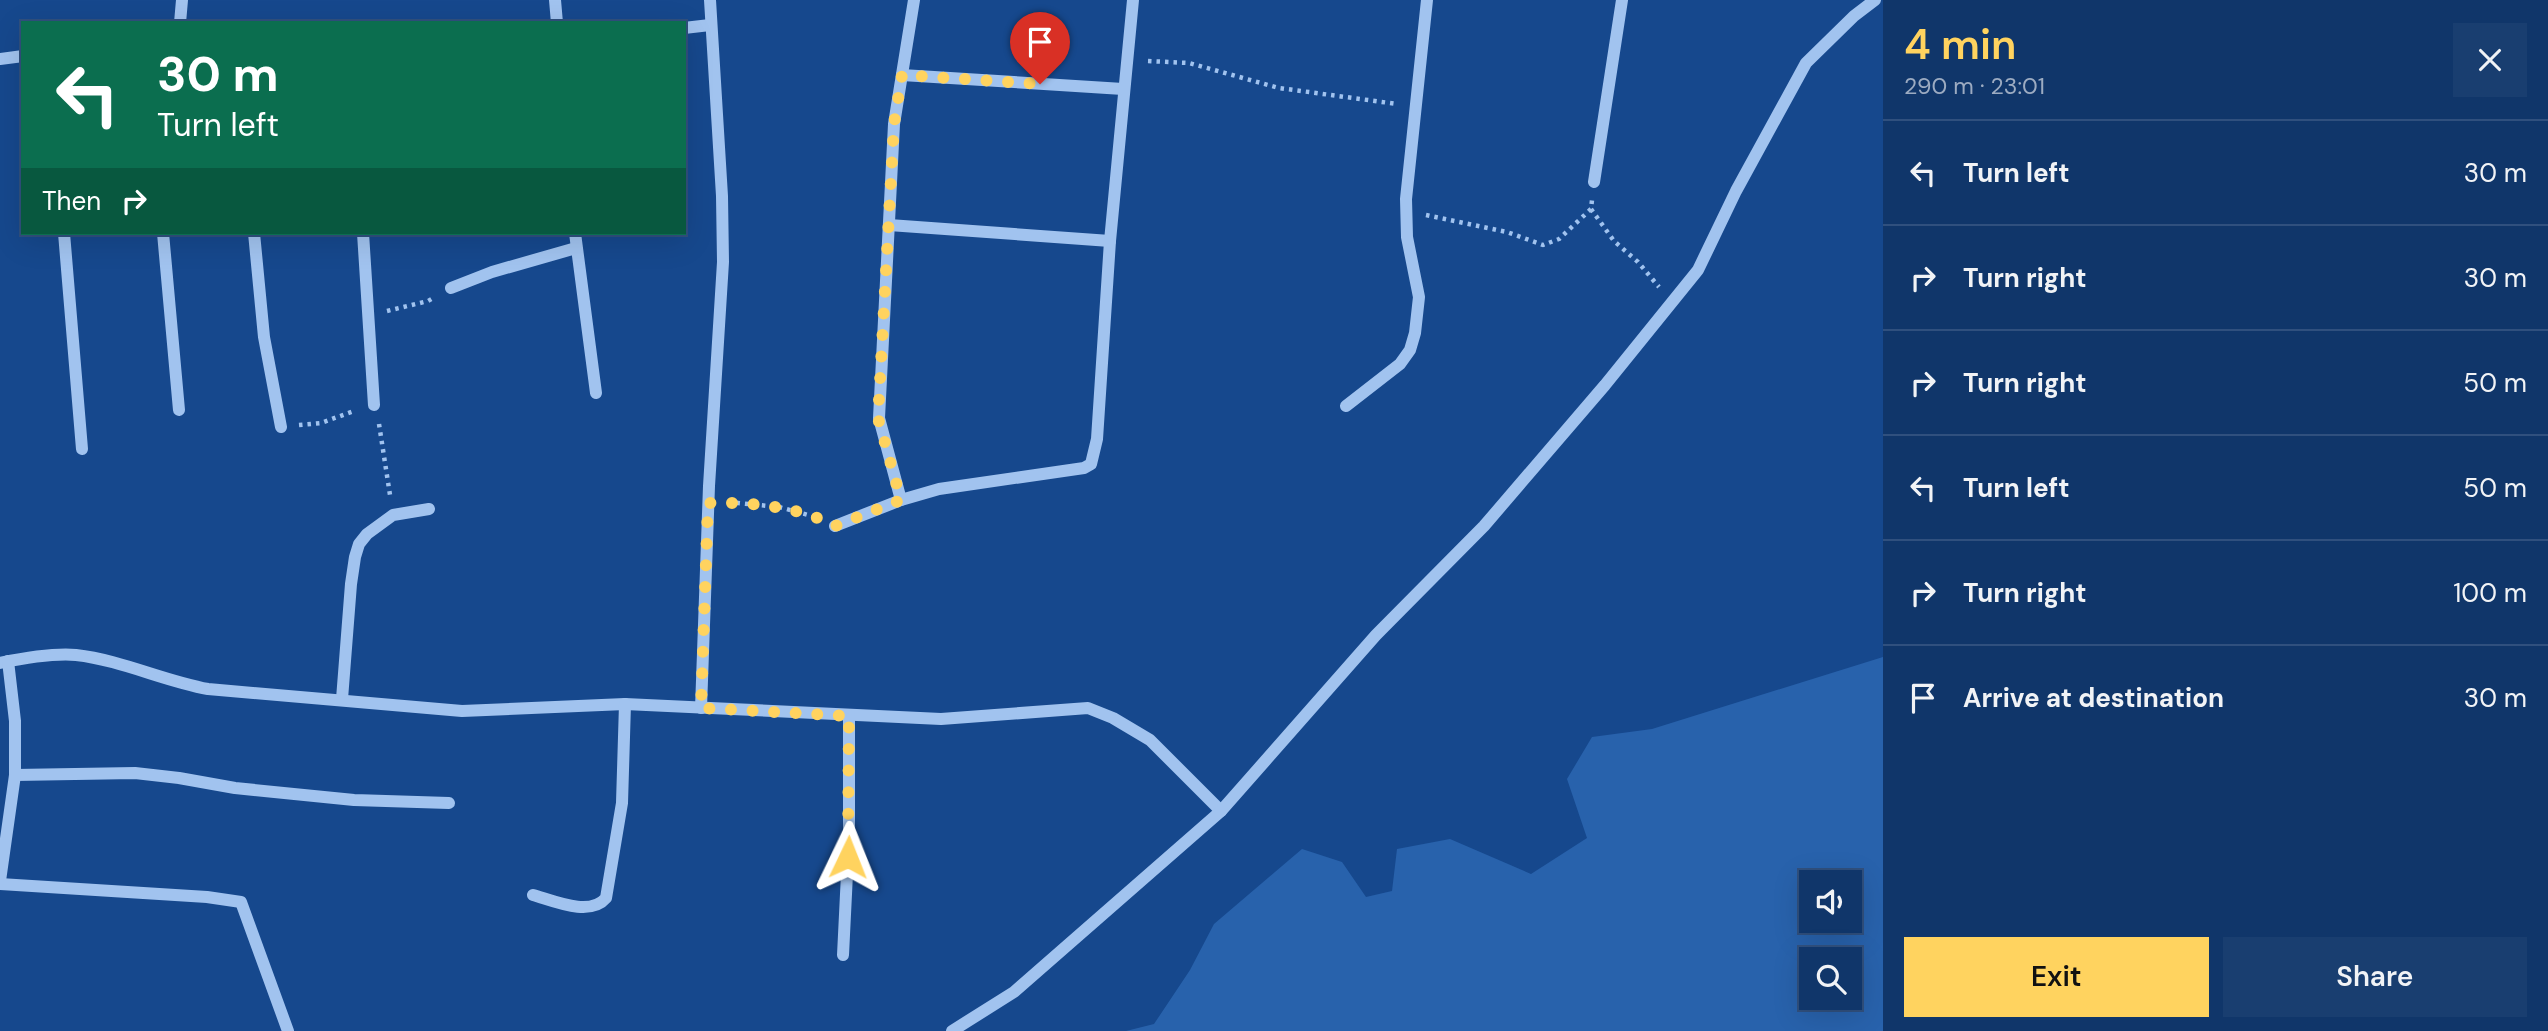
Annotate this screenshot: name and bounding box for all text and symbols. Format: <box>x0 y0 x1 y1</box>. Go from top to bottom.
pin <box>1010 12.0 1070 84</box>
text: 4 min <box>1904 17 2016 72</box>
icon: arrive <box>1021 23 1059 61</box>
button: close <box>2453 23 2527 97</box>
text: 30 m <box>157 42 279 106</box>
icon: left <box>42 49 133 140</box>
text: 290 m · 23:01 <box>1904 71 2045 101</box>
text: Turn left <box>157 104 279 146</box>
icon: left <box>1904 154 1942 192</box>
text: Turn left <box>1963 156 2070 190</box>
text: 30 m <box>2464 156 2527 190</box>
icon: right <box>115 182 153 220</box>
text: Then <box>42 184 101 218</box>
icon: right <box>1904 259 1942 297</box>
text: Turn right <box>1963 261 2087 295</box>
text: 30 m <box>2464 261 2527 295</box>
icon: right <box>1904 364 1942 402</box>
text: Turn right <box>1963 366 2087 400</box>
text: 50 m <box>2463 366 2527 400</box>
icon: left <box>1904 469 1942 507</box>
text: Turn left <box>1963 471 2070 505</box>
text: 50 m <box>2463 471 2527 505</box>
icon: right <box>1904 574 1942 612</box>
text: Turn right <box>1963 576 2087 610</box>
text: 100 m <box>2453 576 2527 610</box>
icon: arrive <box>1904 679 1942 717</box>
text: Arrive at destination <box>1963 681 2224 715</box>
text: 30 m <box>2464 681 2527 715</box>
position arrow <box>811 820 885 894</box>
map controls <box>1799 870 1862 1010</box>
button: sound <box>1799 870 1862 933</box>
button: Exit <box>1904 937 2209 1017</box>
button: Share <box>2223 937 2527 1017</box>
button: search <box>1799 947 1862 1010</box>

